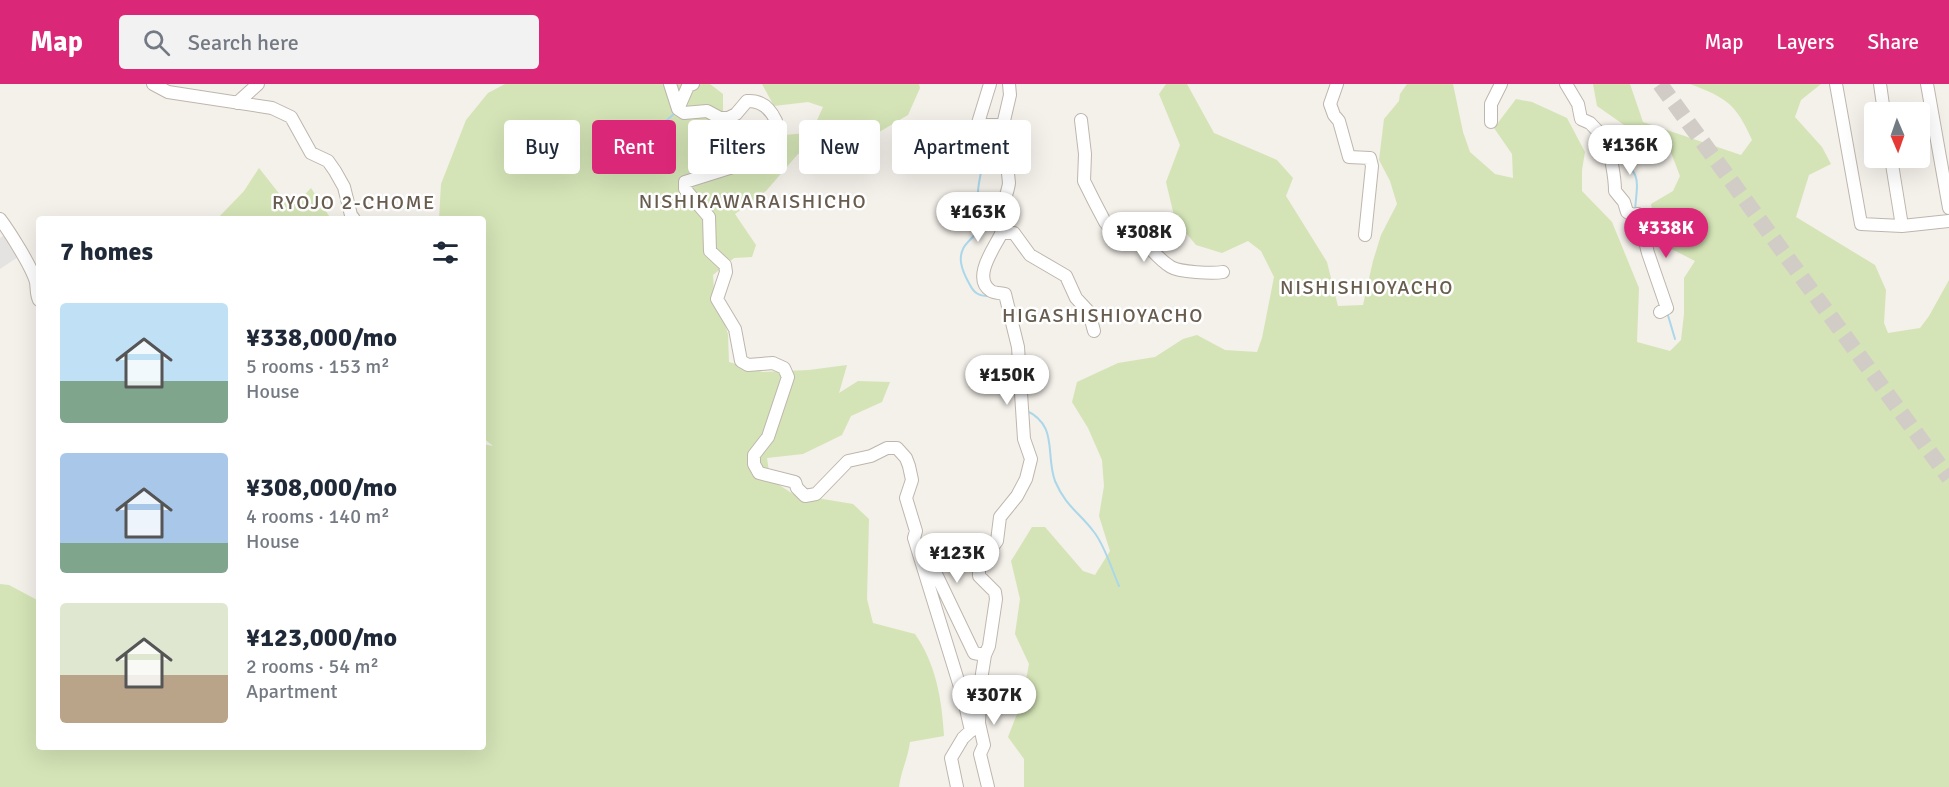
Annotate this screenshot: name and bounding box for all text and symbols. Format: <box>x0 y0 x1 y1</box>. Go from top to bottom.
search box <box>119 15 539 69</box>
text: Map <box>30 25 83 59</box>
icon: search <box>140 26 173 59</box>
text: Search here <box>188 29 299 56</box>
text: Map <box>1705 29 1743 55</box>
text: Layers <box>1776 29 1834 55</box>
text: Share <box>1867 29 1919 55</box>
north arrow <box>1864 102 1930 168</box>
map controls <box>1864 102 1930 168</box>
chip: Buy <box>504 120 580 174</box>
chip: Rent <box>592 120 676 174</box>
chip: Filters <box>688 120 787 174</box>
chip: New <box>799 120 880 174</box>
chip: Apartment <box>892 120 1031 174</box>
pin: ¥136K <box>1588 125 1672 176</box>
text: ¥136K <box>1602 132 1658 157</box>
district label: NISHIKAWARAISHICHO <box>639 189 867 214</box>
district label: RYOJO 2-CHOME <box>272 190 436 215</box>
pin: ¥163K <box>936 192 1020 243</box>
text: ¥163K <box>950 199 1006 224</box>
pin: ¥338K <box>1624 208 1708 259</box>
pin: ¥308K <box>1102 212 1186 263</box>
text: ¥338K <box>1638 215 1694 240</box>
text: ¥308K <box>1116 219 1172 244</box>
text: 7 homes <box>60 236 153 268</box>
icon: filters <box>429 236 462 269</box>
district label: NISHISHIOYACHO <box>1280 275 1454 300</box>
district label: HIGASHISHIOYACHO <box>1002 303 1204 328</box>
text: ¥338,000/mo <box>246 322 397 354</box>
icon: home <box>108 327 180 399</box>
text: 5 rooms · 153 m² <box>246 354 390 379</box>
pin: ¥150K <box>965 355 1049 406</box>
text: ¥150K <box>979 362 1035 387</box>
text: House <box>246 379 300 404</box>
text: ¥308,000/mo <box>246 472 397 504</box>
icon: home <box>108 477 180 549</box>
text: 4 rooms · 140 m² <box>246 504 390 529</box>
text: House <box>246 529 300 554</box>
pin: ¥123K <box>915 533 999 584</box>
text: ¥123K <box>929 540 985 565</box>
text: ¥123,000/mo <box>246 622 397 654</box>
icon: home <box>108 627 180 699</box>
text: 2 rooms · 54 m² <box>246 654 379 679</box>
pin: ¥307K <box>952 675 1036 726</box>
text: Apartment <box>246 679 338 704</box>
text: ¥307K <box>966 682 1022 707</box>

